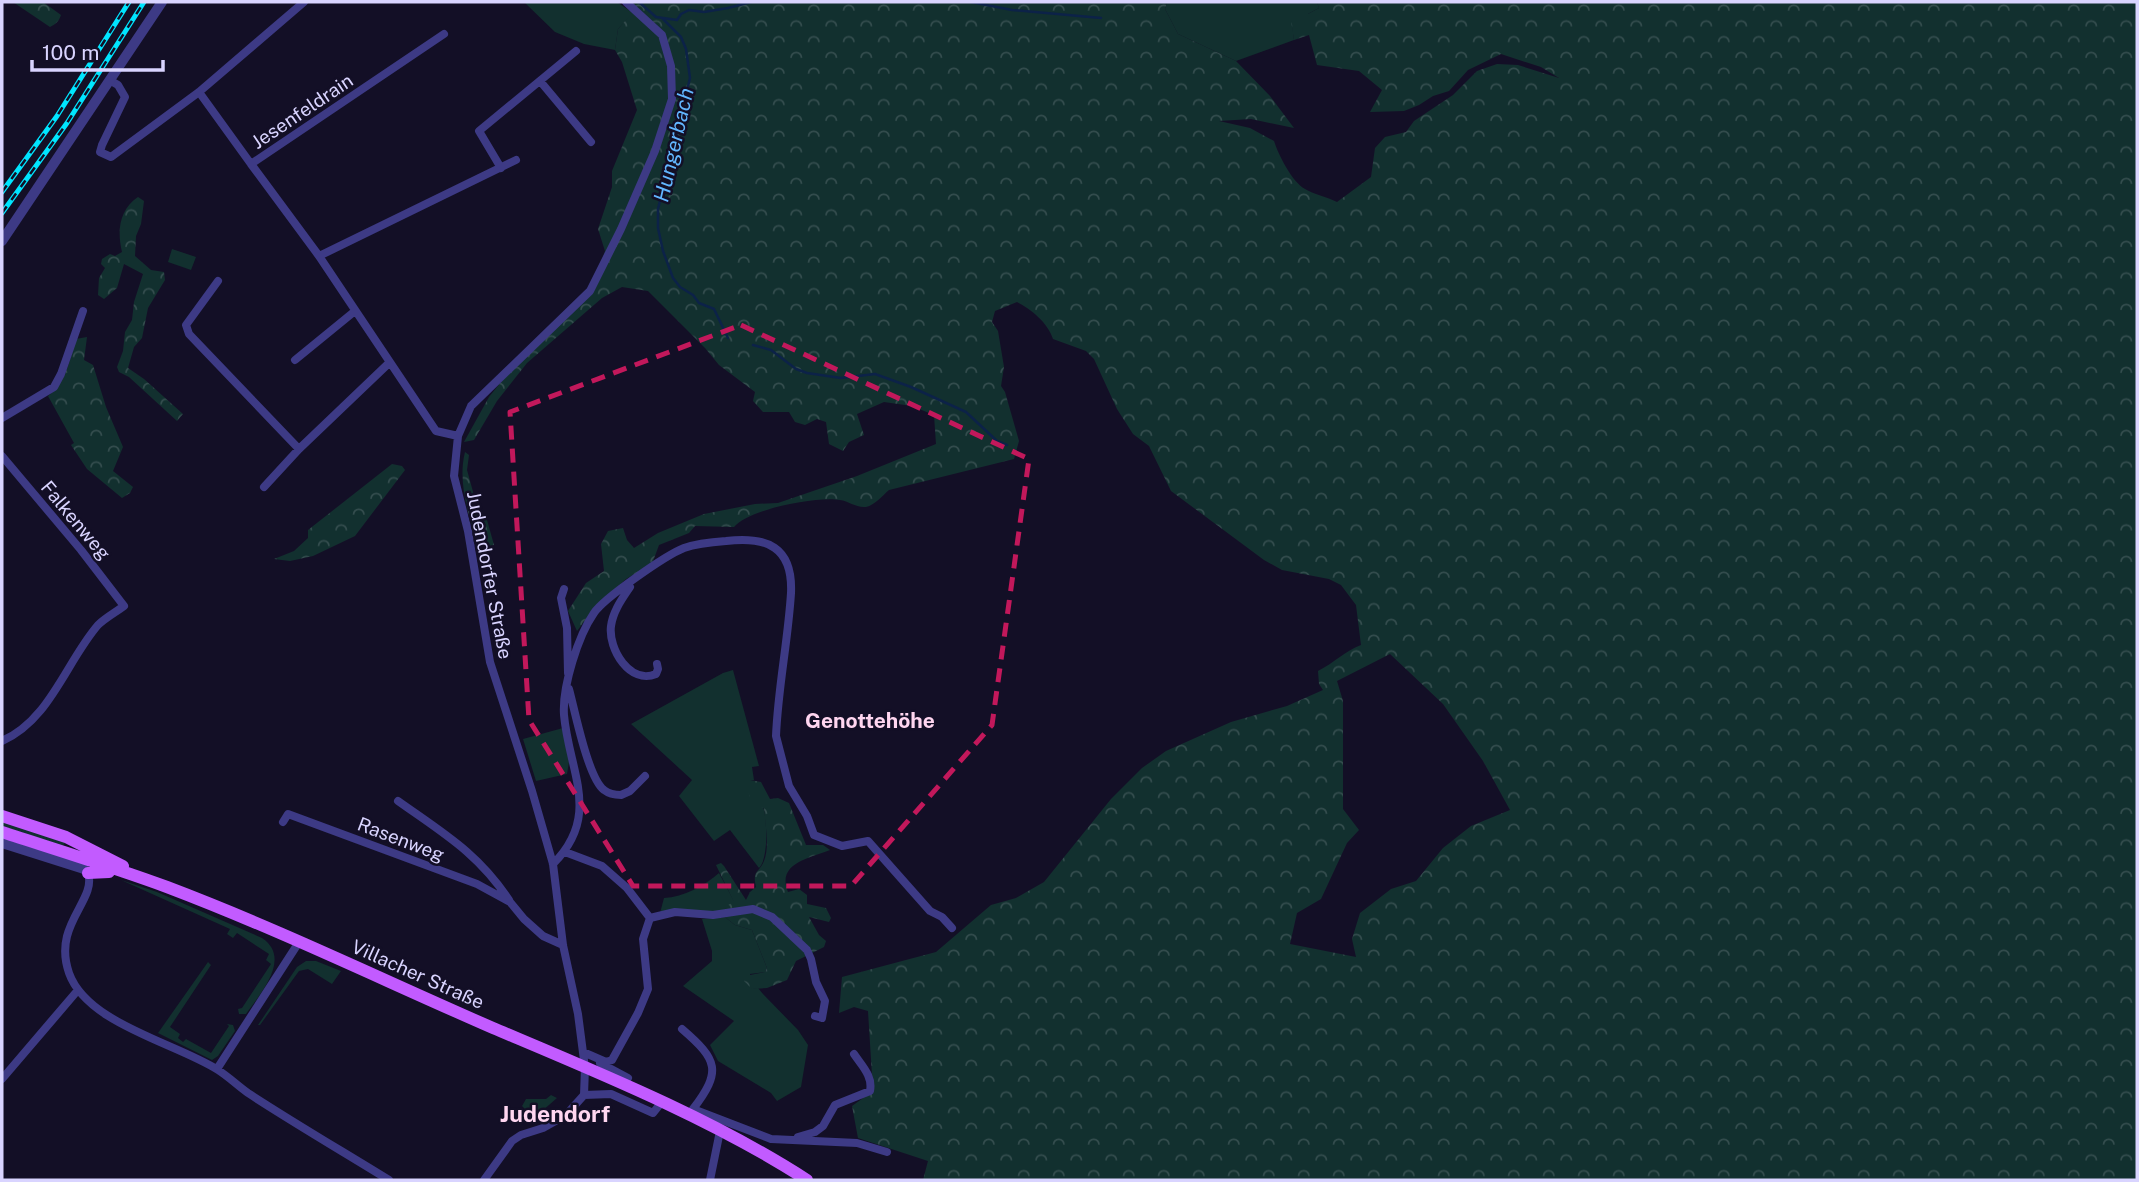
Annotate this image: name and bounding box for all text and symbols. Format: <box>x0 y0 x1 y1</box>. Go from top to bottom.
scale bar <box>32 28 163 72</box>
text: 100 m <box>42 40 99 65</box>
street label: Jesenfeldrain <box>247 69 357 153</box>
water label: Hungerbach <box>648 85 699 204</box>
street label: Falkenweg <box>37 476 115 564</box>
street label: Judendorfer Straße <box>463 489 517 661</box>
district label: Genottehöhe <box>805 708 935 733</box>
street label: Rasenweg <box>354 812 448 866</box>
street label: Villacher Straße <box>348 935 488 1013</box>
district label: Judendorf <box>500 1100 610 1127</box>

